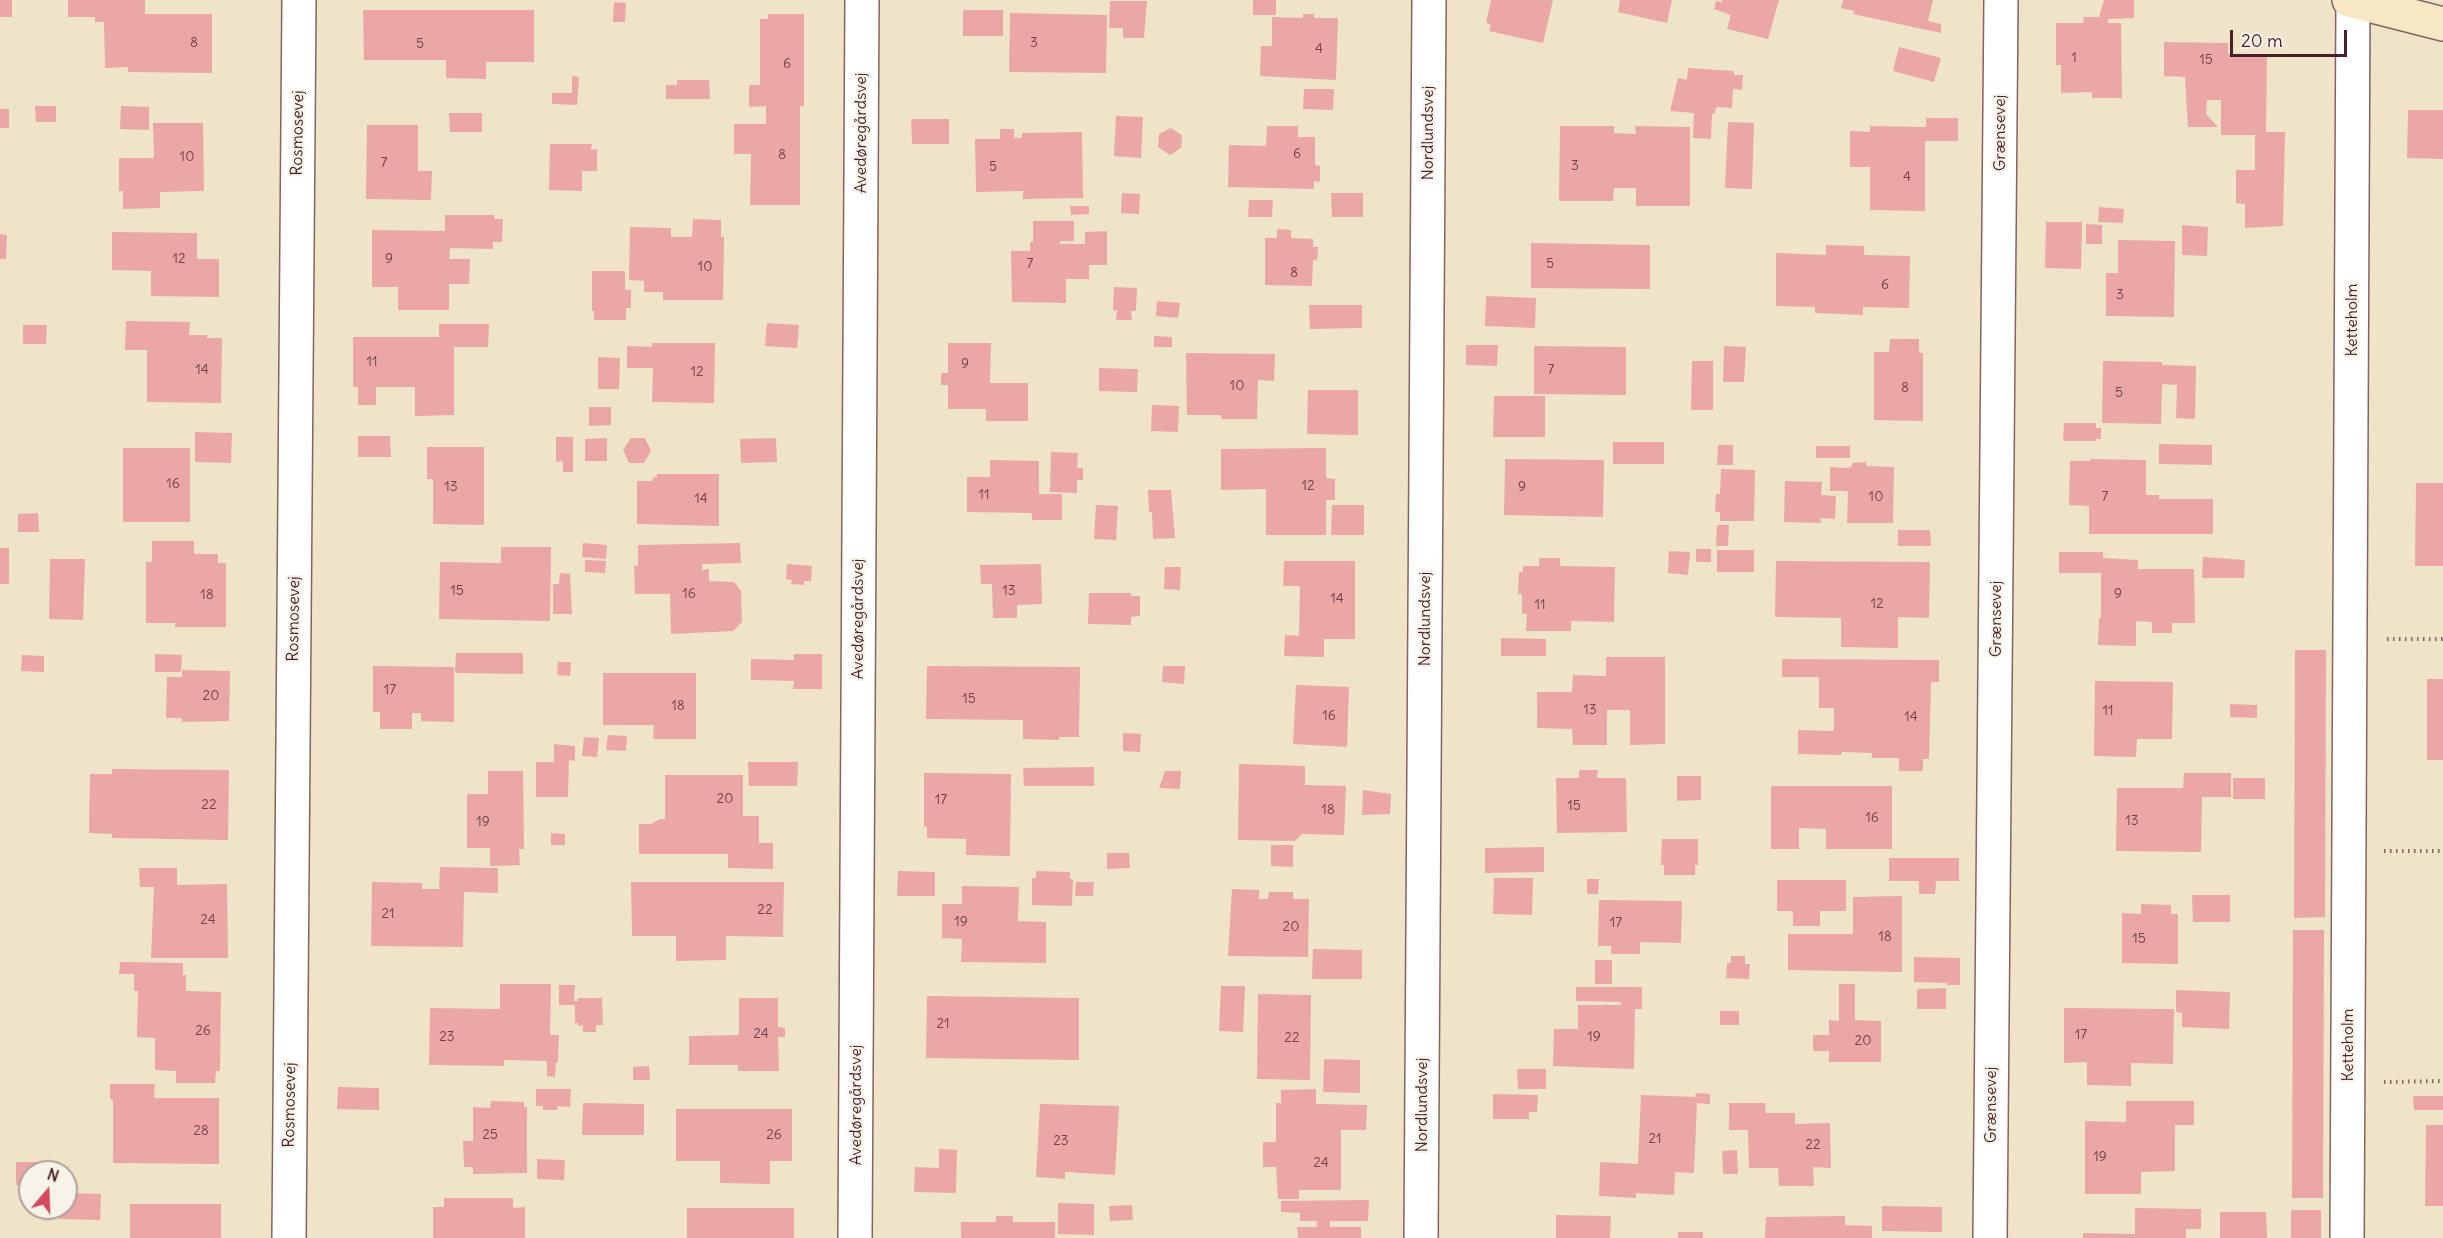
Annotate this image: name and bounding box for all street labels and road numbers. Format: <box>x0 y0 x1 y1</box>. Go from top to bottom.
street label: Avedøregårdsvej <box>851 73 871 193</box>
street label: Nordlundsvej <box>1418 86 1438 180</box>
street label: Rosmosevej <box>288 90 308 176</box>
street label: Grænsevej <box>1990 95 2010 171</box>
street label: Ketteholm <box>2342 283 2362 357</box>
street label: Avedøregårdsvej <box>848 559 868 679</box>
street label: Nordlundsvej <box>1415 572 1435 666</box>
street label: Rosmosevej <box>284 576 304 662</box>
street label: Grænsevej <box>1986 581 2006 657</box>
street label: Ketteholm <box>2338 1008 2358 1082</box>
street label: Avedøregårdsvej <box>846 1045 866 1165</box>
street label: Nordlundsvej <box>1412 1058 1432 1152</box>
street label: Rosmosevej <box>280 1062 300 1148</box>
street label: Grænsevej <box>1981 1067 2001 1143</box>

